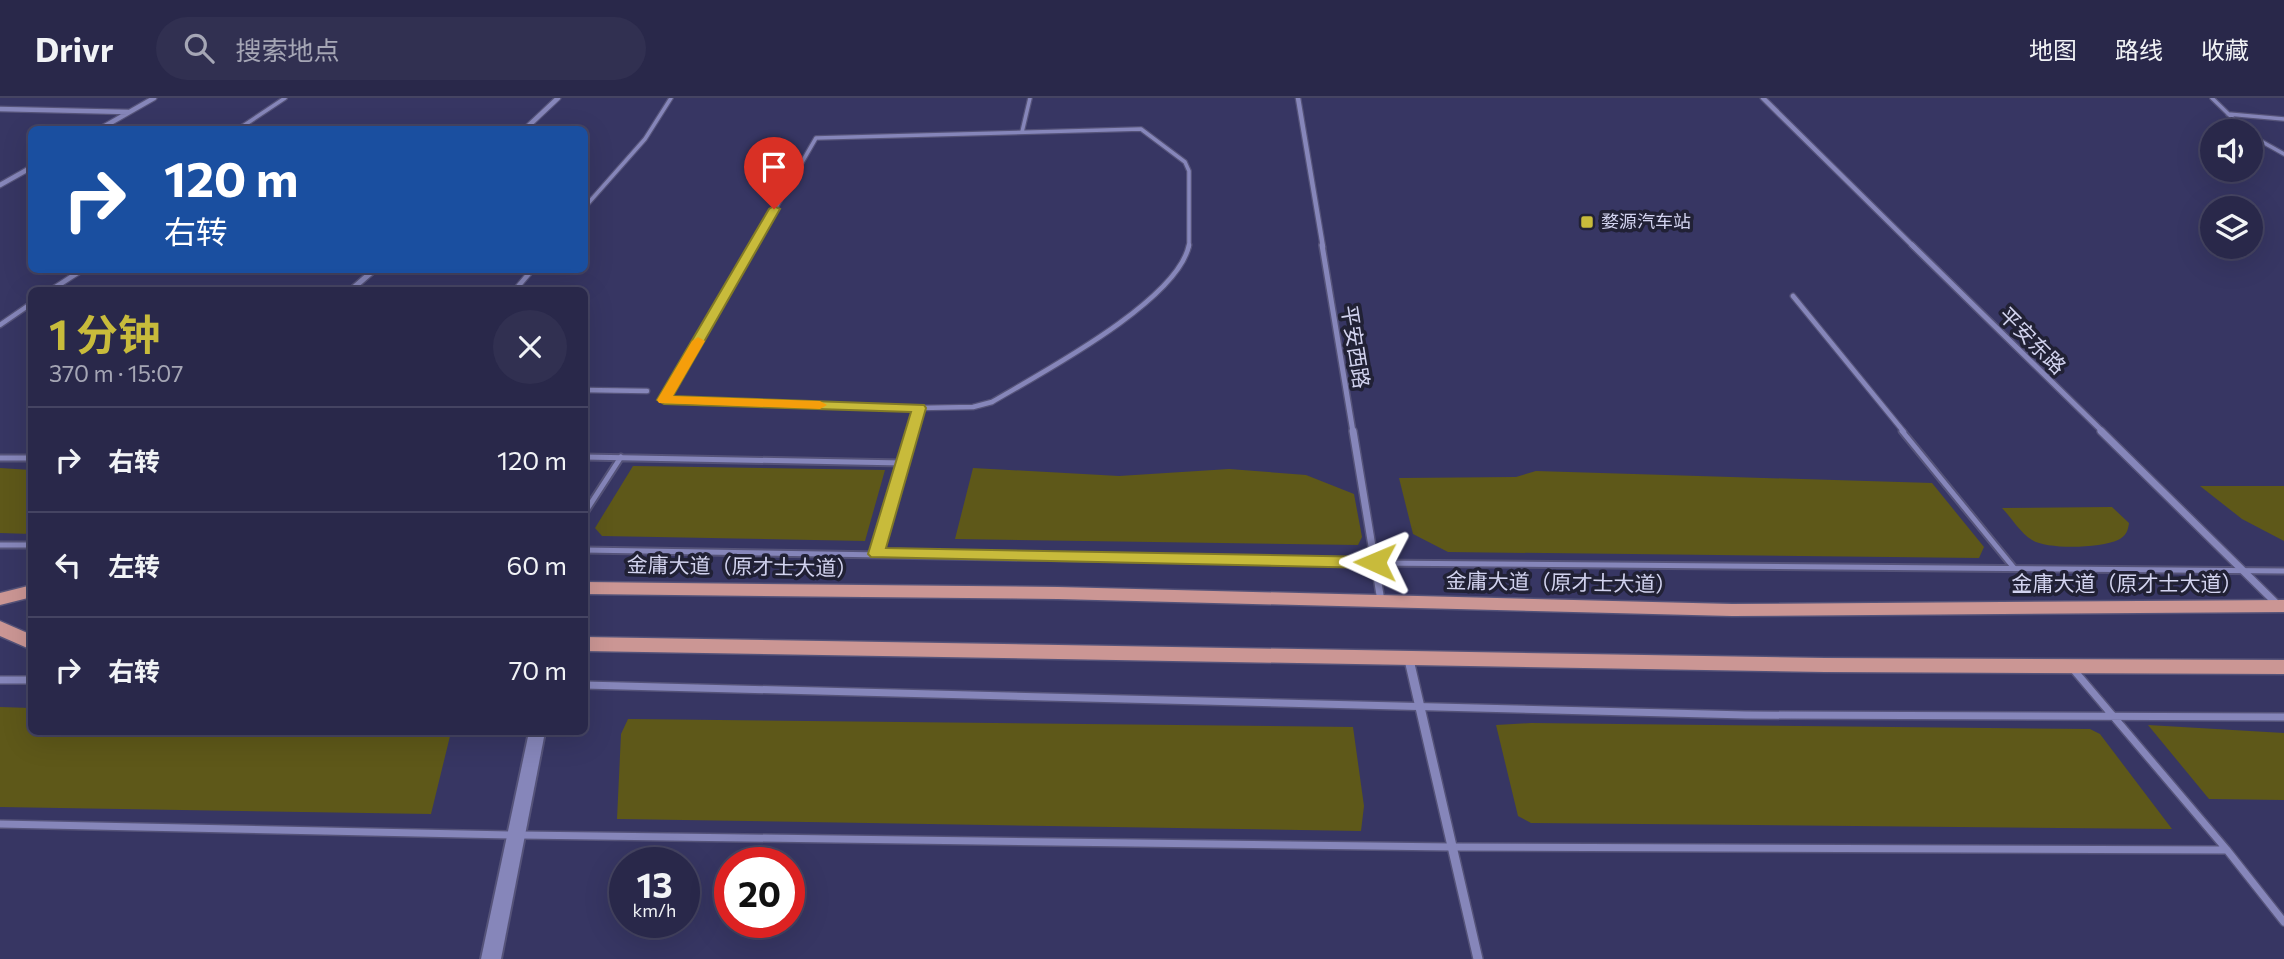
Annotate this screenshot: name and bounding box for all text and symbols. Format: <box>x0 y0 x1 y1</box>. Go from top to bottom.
search box <box>156 17 646 80</box>
text: Drivr <box>35 28 114 69</box>
icon: search <box>180 29 218 67</box>
text: 搜索地点 <box>236 34 340 65</box>
text: 地图 <box>2029 35 2077 64</box>
text: 路线 <box>2115 35 2163 64</box>
text: 收藏 <box>2201 35 2249 64</box>
map controls <box>2200 119 2263 259</box>
button: sound <box>2200 119 2263 182</box>
pin <box>744 137 804 209</box>
text: 120 m <box>164 147 298 207</box>
icon: arrive <box>755 148 793 186</box>
icon: right <box>49 154 140 245</box>
button: layers <box>2200 196 2263 259</box>
place label: 婺源汽车站 <box>1601 210 1691 232</box>
text: 右转 <box>164 211 228 251</box>
marker: 婺源汽车站 <box>1579 214 1595 230</box>
street label: 平安东路 <box>1995 301 2072 378</box>
street label: 平安西路 <box>1338 303 1375 390</box>
text: 1 分钟 <box>49 307 160 359</box>
button: close <box>493 310 567 384</box>
text: 370 m · 15:07 <box>49 359 183 387</box>
icon: right <box>49 441 87 479</box>
text: 120 m <box>497 444 567 475</box>
text: 右转 <box>108 445 160 476</box>
position arrow <box>1338 525 1412 599</box>
icon: left <box>49 546 87 584</box>
text: 60 m <box>507 549 567 580</box>
text: 左转 <box>108 550 160 581</box>
street label: 金庸大道（原才士大道） <box>626 551 858 580</box>
street label: 金庸大道（原才士大道） <box>1445 567 1677 596</box>
street label: 金庸大道（原才士大道） <box>2012 570 2243 595</box>
icon: right <box>49 651 87 689</box>
text: 70 m <box>509 654 567 685</box>
text: 右转 <box>108 655 160 686</box>
speed limit sign: 20 <box>714 847 805 938</box>
text: 13 <box>636 862 673 905</box>
text: km/h <box>633 899 676 921</box>

